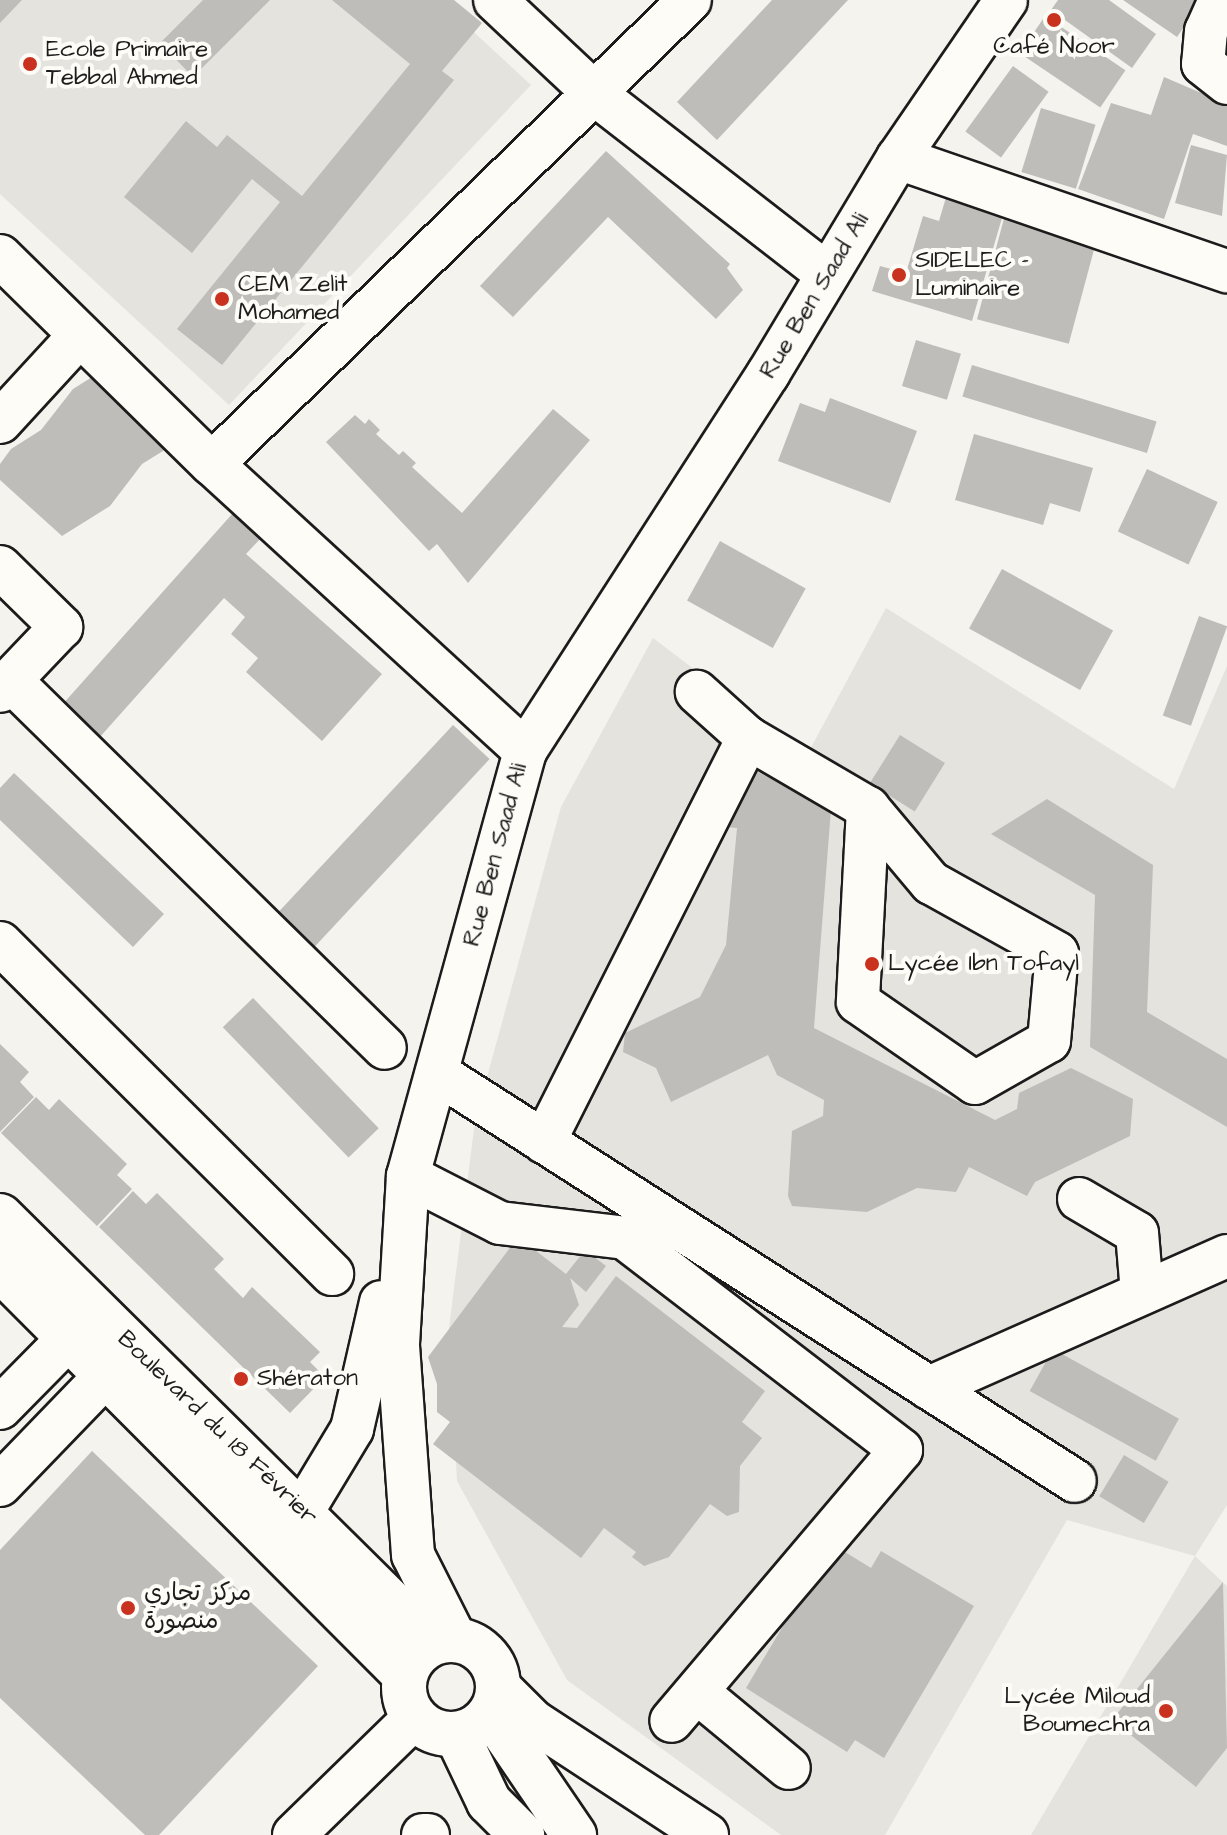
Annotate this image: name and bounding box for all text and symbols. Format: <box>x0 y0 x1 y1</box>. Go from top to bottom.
marker: Café Noor <box>1045 11 1063 29</box>
place label: Café Noor <box>993 33 1115 61</box>
place label: Ecole Primaire Tebbal Ahmed <box>46 36 208 92</box>
marker: Ecole Primaire Tebbal Ahmed <box>21 55 39 73</box>
street label: Rue Ben Saad Ali <box>754 208 876 384</box>
place label: SIDELEC - Luminaire <box>915 247 1029 303</box>
marker: SIDELEC - Luminaire <box>890 266 908 284</box>
place label: CEM Zelit Mohamed <box>238 271 348 327</box>
marker: CEM Zelit Mohamed <box>213 290 231 308</box>
street label: Rue Ben Saad Ali <box>458 760 534 950</box>
place label: Lycée Ibn Tofayl <box>888 950 1079 978</box>
marker: Lycée Ibn Tofayl <box>863 955 881 973</box>
street label: Boulevard du 18 Février <box>111 1325 323 1531</box>
place label: Shératon <box>257 1365 358 1393</box>
marker: Shératon <box>232 1370 250 1388</box>
place label: مركز تجاري منصورة <box>144 1580 251 1636</box>
marker: مركز تجاري منصورة <box>119 1599 137 1617</box>
place label: Lycée Miloud Boumechra <box>1004 1683 1150 1739</box>
marker: Lycée Miloud Boumechra <box>1157 1702 1175 1720</box>

